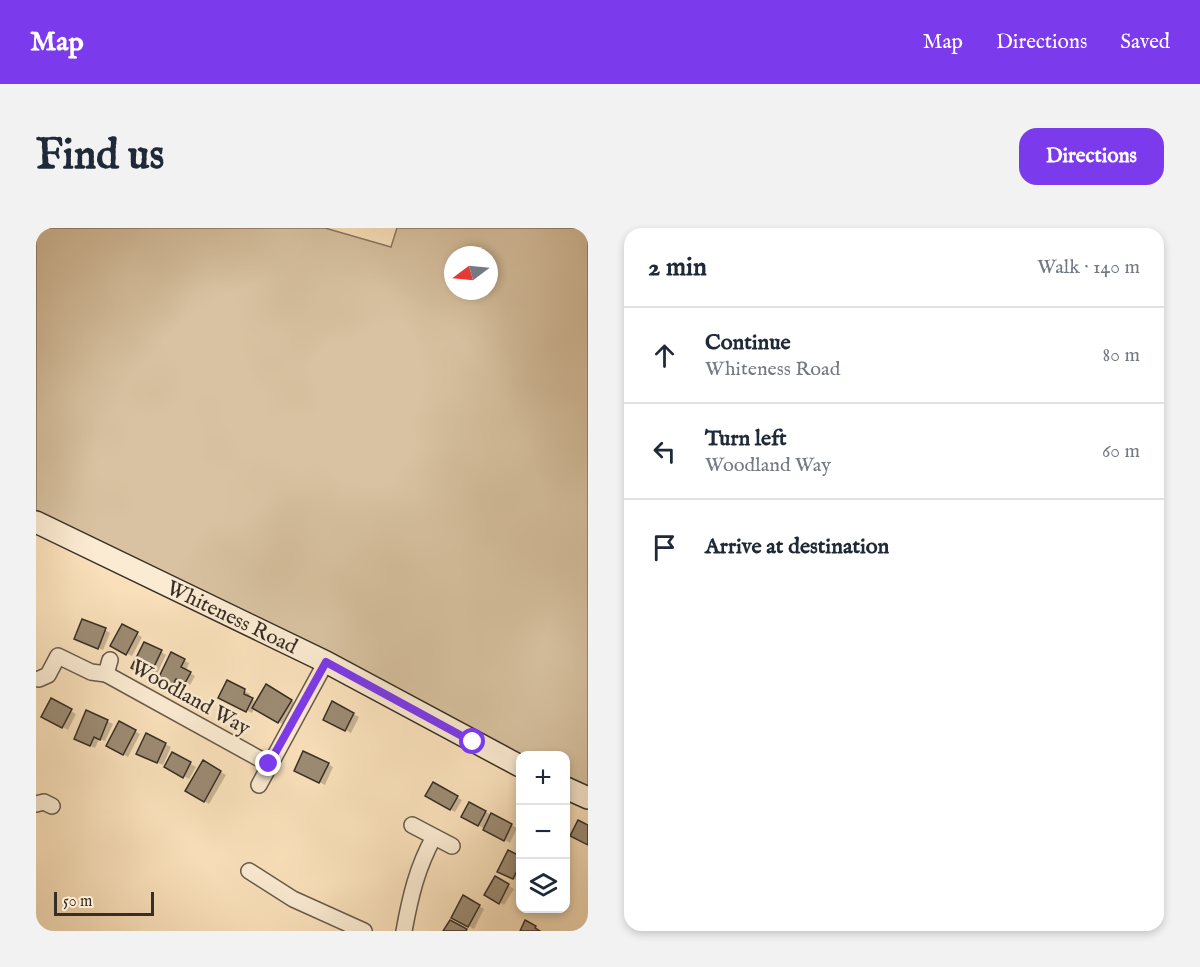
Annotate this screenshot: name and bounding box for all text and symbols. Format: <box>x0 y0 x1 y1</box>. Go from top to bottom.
text: Map <box>30 25 84 60</box>
text: Map <box>923 29 963 56</box>
text: Directions <box>996 29 1087 56</box>
text: Saved <box>1120 29 1170 56</box>
button: Directions <box>1019 128 1164 185</box>
text: Find us <box>36 130 164 183</box>
north arrow <box>444 246 498 300</box>
text: 2 min <box>648 251 707 284</box>
text: Walk · 140 m <box>1037 255 1140 280</box>
text: Continue <box>705 329 791 357</box>
icon: ahead <box>648 339 681 372</box>
text: 80 m <box>1103 343 1140 368</box>
text: Whiteness Road <box>705 357 840 382</box>
text: Turn left <box>705 425 787 453</box>
icon: left <box>648 435 681 468</box>
text: 60 m <box>1102 439 1140 464</box>
text: Woodland Way <box>705 453 831 478</box>
icon: arrive <box>648 531 681 564</box>
text: Arrive at destination <box>705 533 889 561</box>
street label: Whiteness Road <box>162 575 302 662</box>
street label: Woodland Way <box>126 654 255 743</box>
route start <box>459 728 485 754</box>
route end <box>255 750 281 776</box>
map controls <box>516 751 570 913</box>
button: + <box>516 751 570 805</box>
button: − <box>516 805 570 859</box>
button: layers <box>516 859 570 913</box>
scale bar <box>54 889 154 916</box>
text: 50 m <box>63 892 92 912</box>

